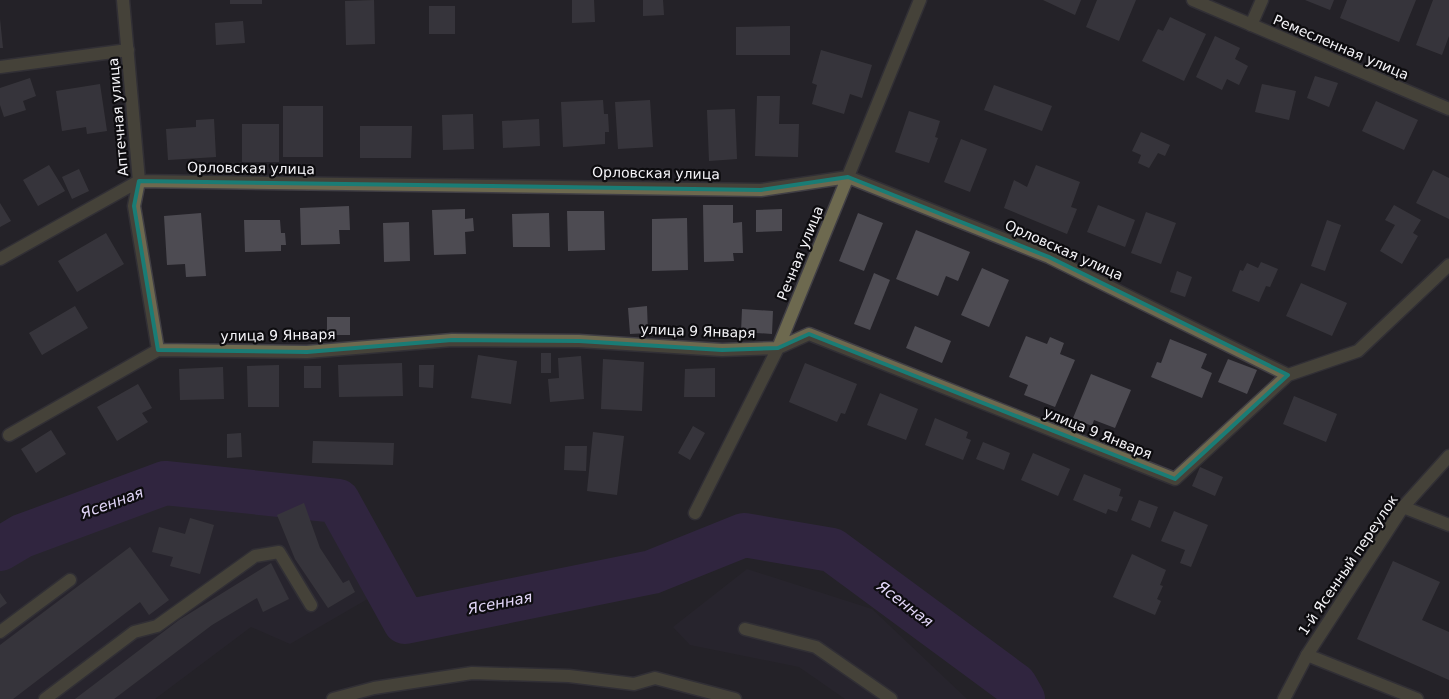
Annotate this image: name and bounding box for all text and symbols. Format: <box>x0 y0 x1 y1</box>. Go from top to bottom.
street label: Ремесленная улица <box>1271 11 1411 83</box>
street label: Аптечная улица <box>105 57 131 177</box>
street label: Орловская улица <box>187 159 315 177</box>
street label: Орловская улица <box>592 164 720 182</box>
street label: Речная улица <box>774 203 826 303</box>
street label: Орловская улица <box>1002 217 1126 283</box>
street label: улица 9 Января <box>640 321 756 341</box>
street label: улица 9 Января <box>220 326 336 344</box>
street label: улица 9 Января <box>1042 404 1154 462</box>
water label: Ясенная <box>77 483 146 523</box>
street label: 1-й Ясенный переулок <box>1295 492 1401 638</box>
water label: Ясенная <box>873 576 937 631</box>
water label: Ясенная <box>465 588 534 618</box>

